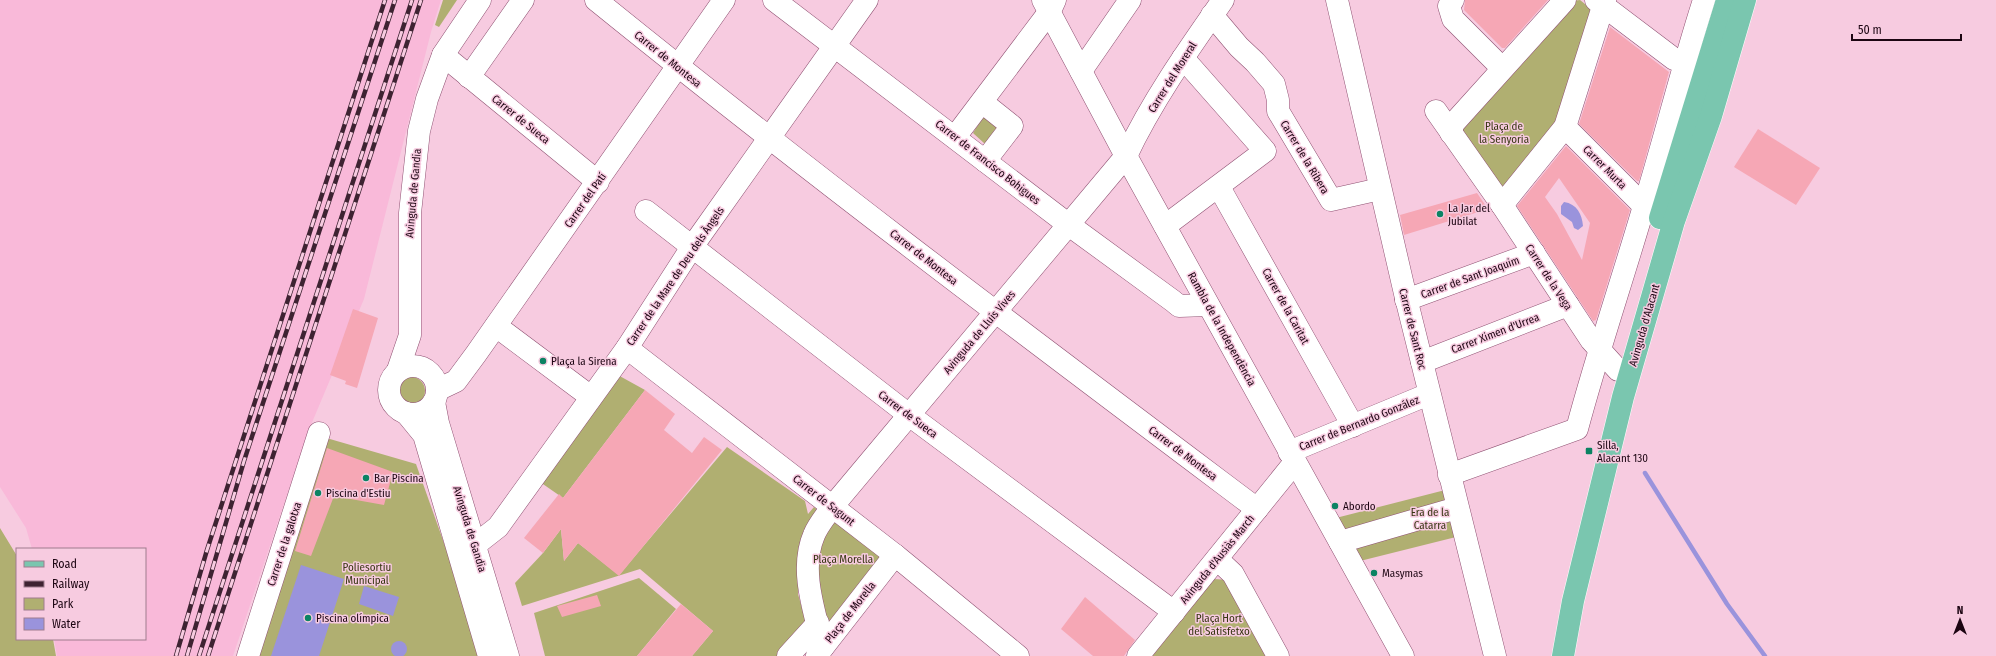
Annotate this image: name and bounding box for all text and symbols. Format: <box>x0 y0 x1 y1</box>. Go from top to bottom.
scale bar <box>1852 16 1961 42</box>
text: 50 m <box>1858 23 1882 37</box>
street label: Carrer de Montesa <box>632 28 704 90</box>
street label: Carrer del Moreral <box>1145 39 1199 115</box>
street label: Carrer de Sueca <box>489 92 552 147</box>
street label: Carrer de Francisco Bohigues <box>933 117 1043 208</box>
street label: Carrer de la Ribera <box>1277 118 1332 197</box>
park label: Plaça de la Senyoria <box>1479 120 1529 146</box>
street label: Carrer Murta <box>1580 143 1629 192</box>
street label: Avinguda de Gandia <box>403 148 424 238</box>
street label: Carrer del Patí <box>562 170 609 230</box>
place label: La Jar del Jubilat <box>1448 202 1490 228</box>
street label: Carrer de la Mare de Deu dels Àngels <box>623 204 727 348</box>
marker: La Jar del Jubilat <box>1435 209 1445 219</box>
street label: Carrer de Montesa <box>887 227 960 288</box>
street label: Carrer de la Vega <box>1522 242 1575 313</box>
street label: Carrer de Sant Joaquim <box>1419 254 1521 301</box>
street label: Carrer de la Caritat <box>1259 266 1312 347</box>
street label: Rambla de la Independència <box>1185 270 1258 388</box>
street label: Avinguda d'Alacant <box>1626 282 1663 368</box>
street label: Carrer de Sant Roc <box>1396 287 1429 371</box>
street label: Avinguda de Lluís Vives <box>941 288 1018 377</box>
street label: Carrer Ximen d'Urrea <box>1449 311 1541 356</box>
place label: Plaça la Sirena <box>551 355 617 368</box>
marker: Plaça la Sirena <box>538 356 548 366</box>
street label: Carrer de Sueca <box>876 388 940 441</box>
street label: Carrer de Bernardo González <box>1297 393 1422 454</box>
street label: Carrer de Montesa <box>1146 423 1219 483</box>
place label: Silla, Alacant 130 <box>1597 439 1648 465</box>
marker: Silla, Alacant 130 <box>1584 446 1594 456</box>
place label: Bar Piscina <box>374 472 424 485</box>
street label: Carrer de Sagunt <box>790 472 858 529</box>
marker: Bar Piscina <box>361 473 371 483</box>
street label: Avinguda de Gandia <box>450 484 489 574</box>
place label: Piscina d'Estiu <box>326 487 391 500</box>
marker: Piscina d'Estiu <box>313 488 323 498</box>
place label: Abordo <box>1343 500 1376 513</box>
street label: Carrer de la galotxa <box>265 501 304 588</box>
marker: Abordo <box>1330 501 1340 511</box>
park label: Era de la Catarra <box>1411 506 1449 532</box>
street label: Avinguda d'Ausiàs March <box>1178 512 1257 606</box>
legend <box>16 548 146 640</box>
park label: Plaça Morella <box>813 553 873 566</box>
text: Road <box>52 557 77 571</box>
park label: Poliesortiu Municipal <box>343 561 391 587</box>
place label: Masymas <box>1382 567 1423 580</box>
marker: Masymas <box>1369 568 1379 578</box>
text: Railway <box>52 577 90 591</box>
street label: Plaça de Morella <box>822 579 878 646</box>
text: Park <box>52 597 74 611</box>
north arrow <box>1940 600 1980 640</box>
text: N <box>1957 604 1963 617</box>
place label: Piscina olímpica <box>316 612 389 625</box>
park label: Plaça Hort del Satisfetxo <box>1188 612 1250 638</box>
marker: Piscina olímpica <box>303 613 313 623</box>
text: Water <box>52 617 81 631</box>

